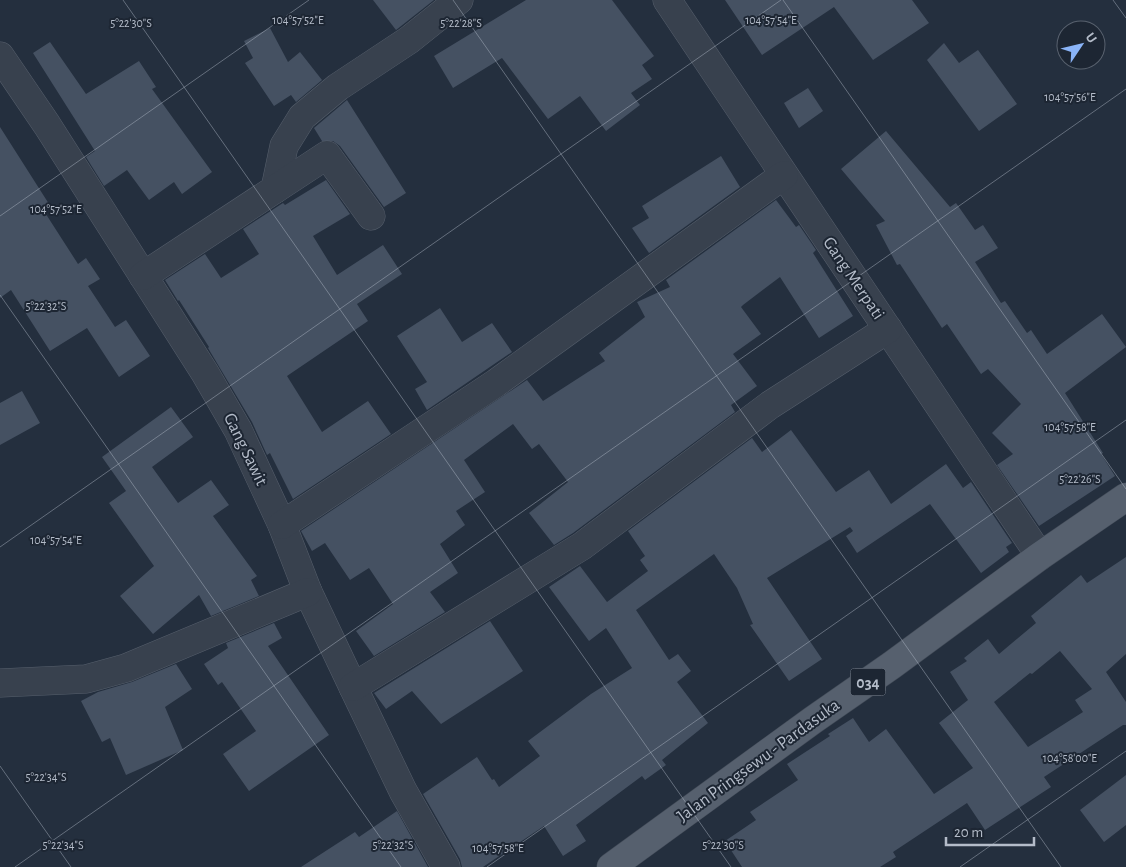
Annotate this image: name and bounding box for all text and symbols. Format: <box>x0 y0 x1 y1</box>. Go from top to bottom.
text: 104°57'52"E <box>272 14 324 26</box>
text: 104°57'54"E <box>745 14 797 26</box>
text: 5°22'30"S <box>110 17 152 29</box>
text: 5°22'28"S <box>440 17 482 29</box>
north arrow <box>1056 20 1106 70</box>
text: U <box>1083 30 1099 46</box>
text: 104°57'56"E <box>1044 91 1096 103</box>
text: 104°57'52"E <box>30 203 82 215</box>
street label: Gang Merpati <box>819 234 887 323</box>
text: 5°22'32"S <box>26 300 67 312</box>
street label: Gang Sawit <box>220 410 270 489</box>
text: 104°57'58"E <box>1044 421 1096 433</box>
text: 5°22'26"S <box>1059 473 1101 485</box>
text: 104°57'54"E <box>30 534 82 546</box>
road number: 034 <box>850 669 886 696</box>
street label: Jalan Pringsewu - Pardasuka <box>674 696 843 826</box>
text: 104°58'00"E <box>1043 752 1097 764</box>
text: 5°22'34"S <box>25 771 67 783</box>
scale bar <box>946 814 1034 846</box>
text: 20 m <box>954 825 983 840</box>
text: 5°22'34"S <box>42 839 84 851</box>
text: 5°22'32"S <box>373 839 414 851</box>
text: 5°22'30"S <box>702 839 744 851</box>
text: 104°57'58"E <box>472 842 524 854</box>

